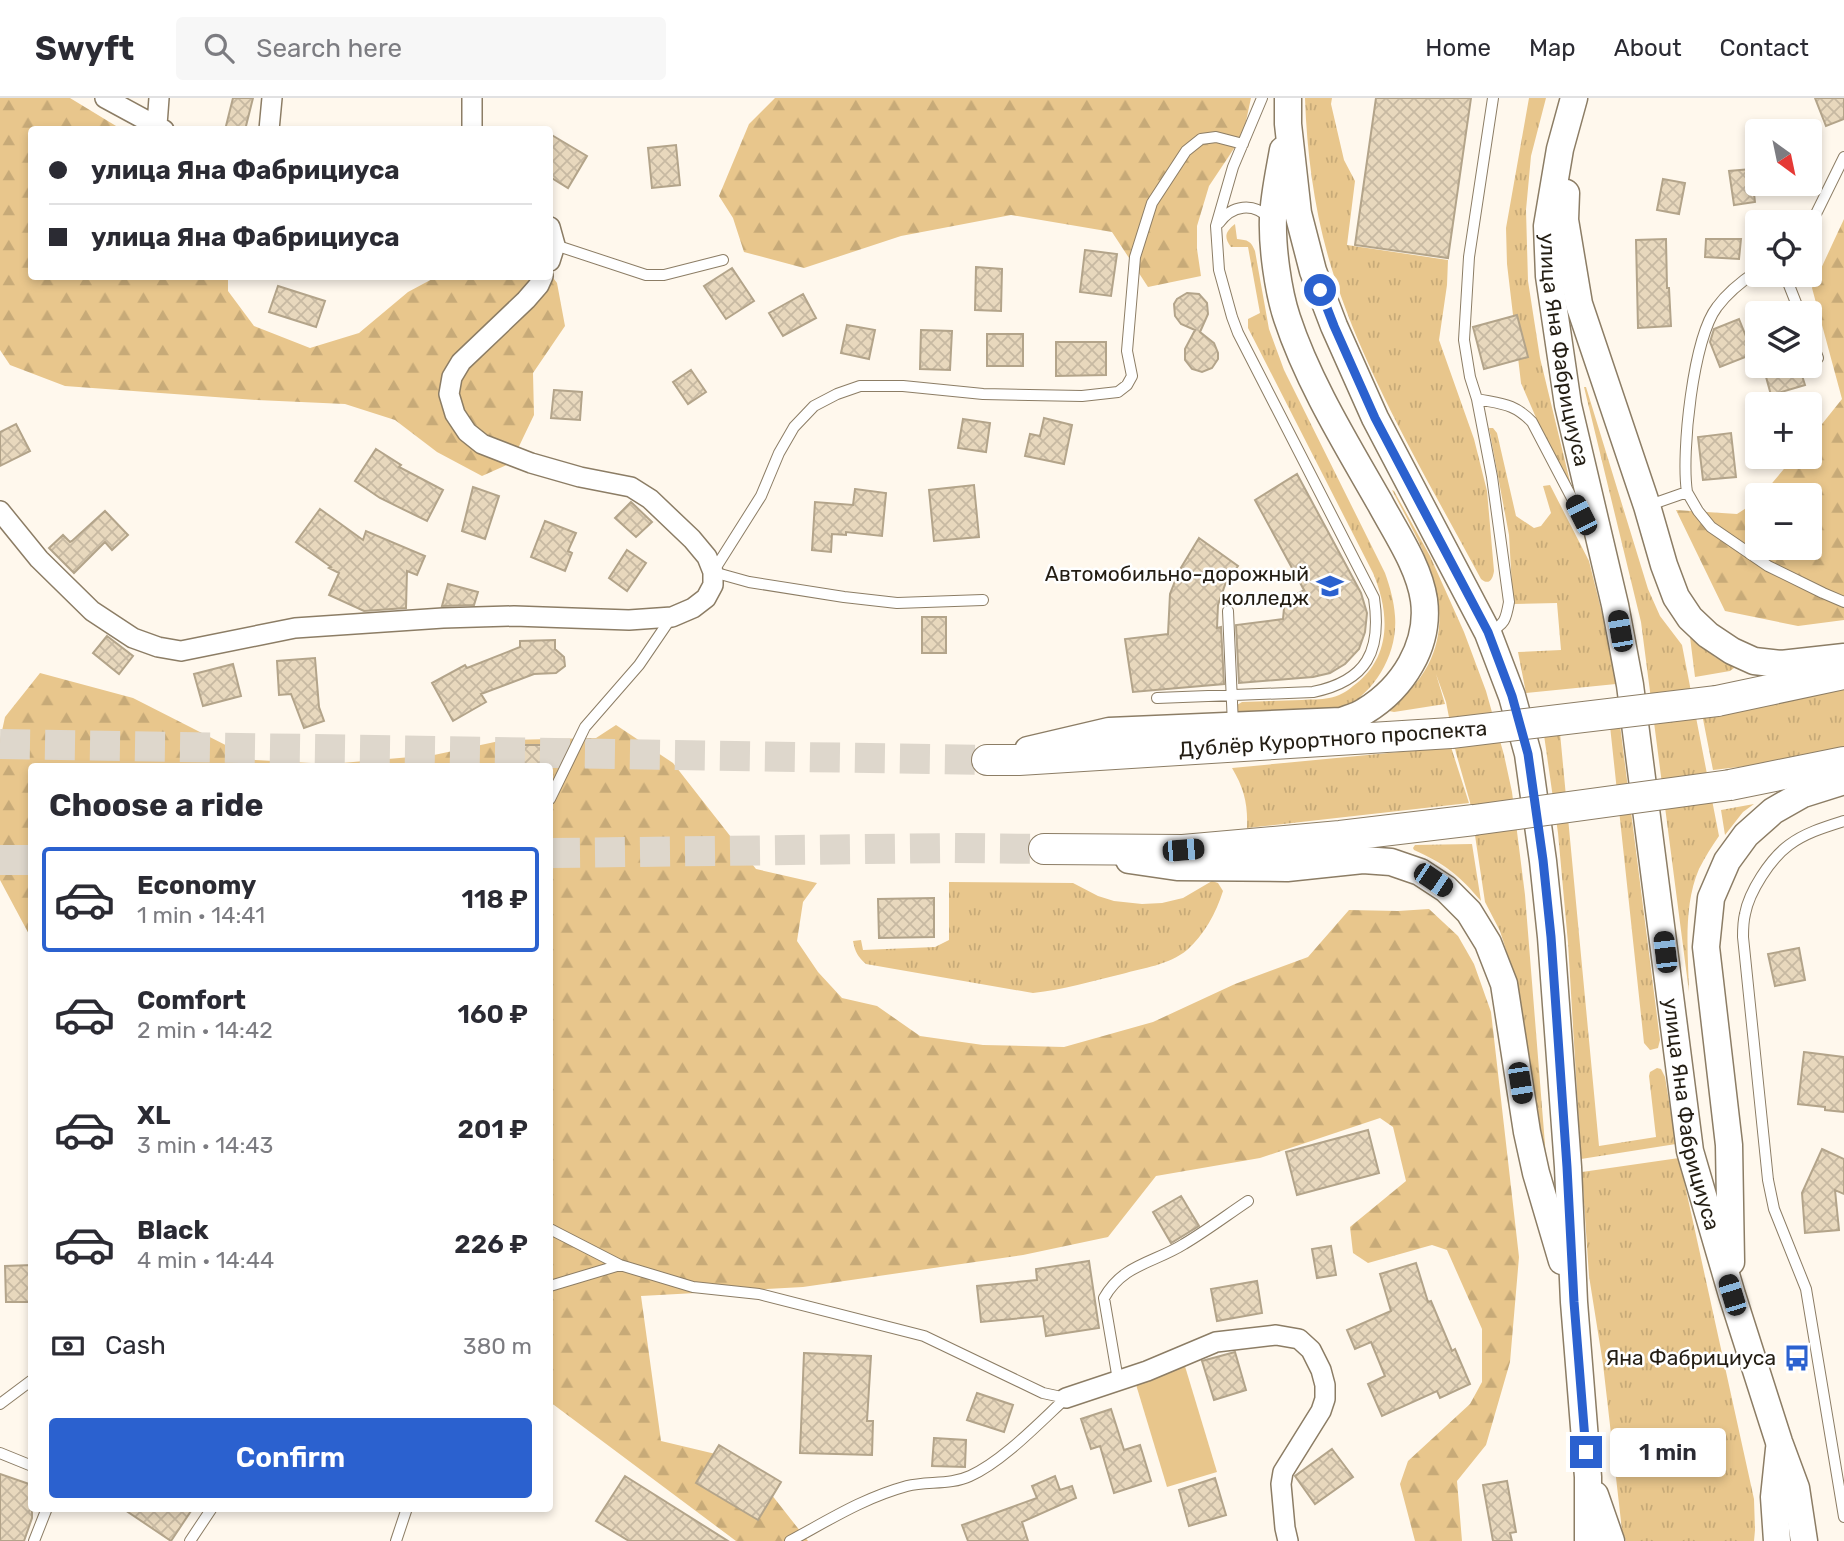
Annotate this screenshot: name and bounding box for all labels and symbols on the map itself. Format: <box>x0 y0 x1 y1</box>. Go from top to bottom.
north arrow <box>1745 119 1822 196</box>
street label: улица Яна Фабрициуса <box>1535 232 1595 469</box>
route start <box>1304 274 1336 306</box>
car <box>1563 492 1600 538</box>
place label: Автомобильно-дорожный колледж <box>1045 561 1309 610</box>
school or university icon: Автомобильно-дорожный колледж <box>1315 571 1345 601</box>
car <box>1607 608 1634 654</box>
street label: Дублёр Курортного проспекта <box>1178 715 1488 762</box>
car <box>1162 838 1205 862</box>
car <box>1410 860 1457 900</box>
car <box>1653 930 1678 974</box>
street label: улица Яна Фабрициуса <box>1658 996 1725 1233</box>
car <box>1507 1061 1534 1105</box>
car <box>1716 1272 1749 1318</box>
bus stop icon: Яна Фабрициуса <box>1782 1343 1812 1373</box>
place label: Яна Фабрициуса <box>1605 1345 1776 1370</box>
callout: 1 min <box>1610 1428 1726 1476</box>
route end <box>1570 1436 1602 1468</box>

